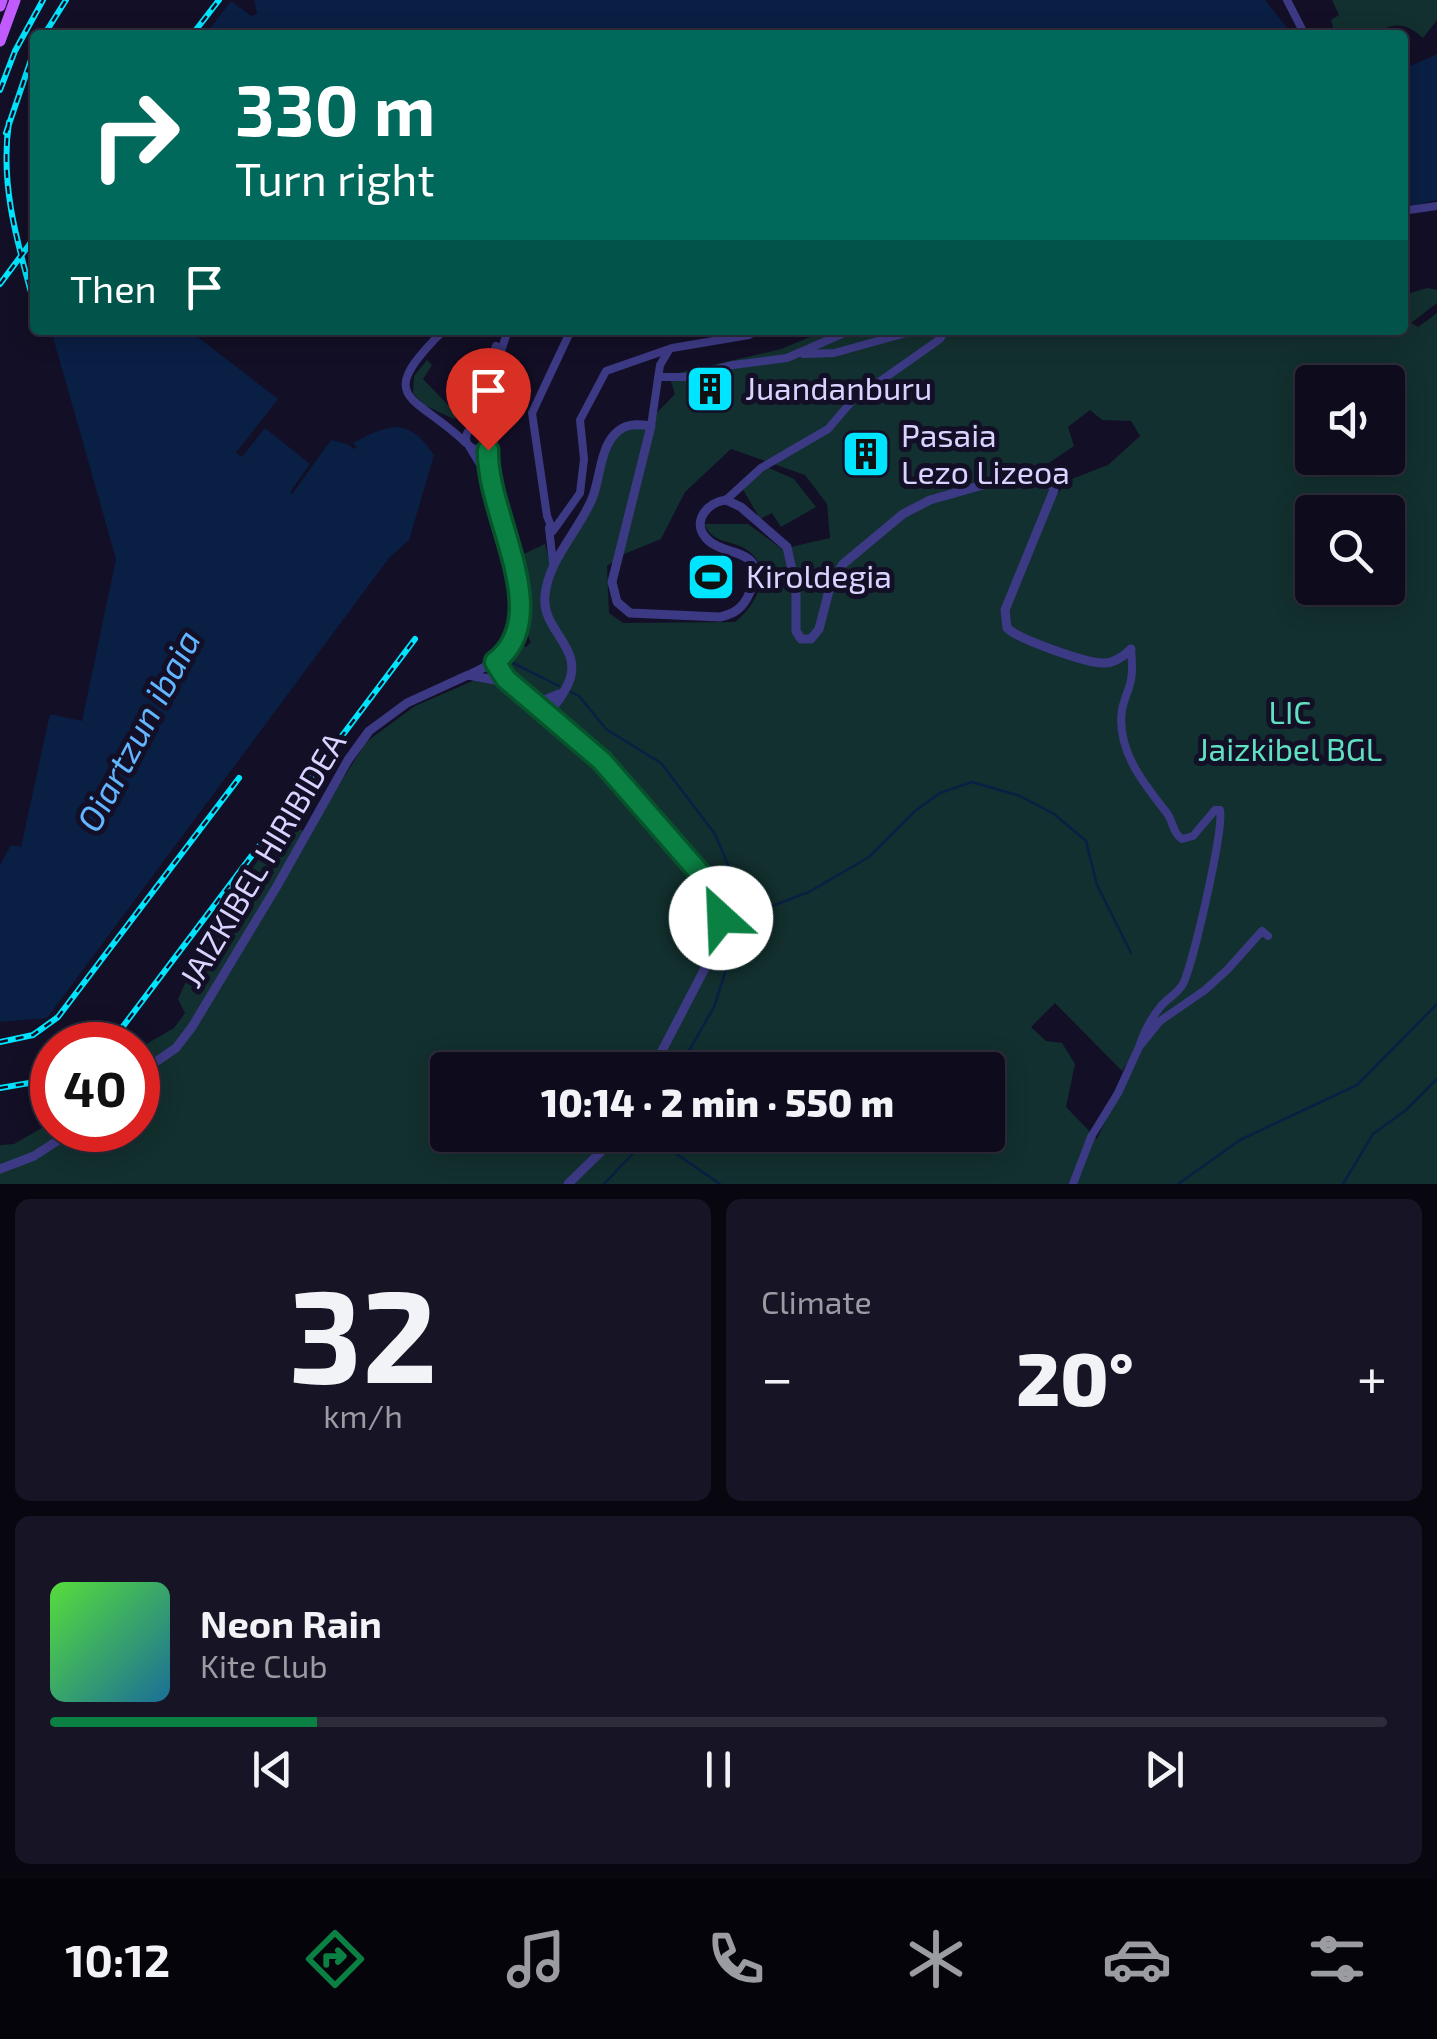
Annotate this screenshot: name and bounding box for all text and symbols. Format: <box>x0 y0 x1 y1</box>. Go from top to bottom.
text: 330 m <box>235 66 435 150</box>
icon: right <box>70 70 200 200</box>
text: Turn right <box>235 151 435 205</box>
icon: arrive <box>177 260 232 315</box>
text: Then <box>70 265 157 311</box>
pin <box>446 348 531 451</box>
icon: arrive <box>461 363 516 418</box>
building icon: Juandanburu <box>684 363 736 415</box>
map controls <box>1295 365 1405 605</box>
button: sound <box>1295 365 1405 475</box>
place label: Juandanburu <box>745 368 932 406</box>
place label: Pasaia Lezo Lizeoa <box>901 415 1070 490</box>
building icon: Pasaia Lezo Lizeoa <box>840 428 892 480</box>
button: search <box>1295 495 1405 605</box>
sports icon: Kiroldegia <box>685 551 737 603</box>
place label: Kiroldegia <box>746 556 892 594</box>
water label: Oiartzun ibaia <box>67 622 208 838</box>
park label: LIC Jaizkibel BGL <box>1198 692 1382 767</box>
street label: JAIZKIBEL HIRIBIDEA <box>170 725 352 993</box>
position arrow <box>669 866 773 970</box>
speed limit sign: 40 <box>30 1022 160 1152</box>
text: 10:14 · 2 min · 550 m <box>541 1079 894 1125</box>
text: 32 <box>288 1253 438 1409</box>
text: Climate <box>761 1282 872 1320</box>
text: 20° <box>1016 1331 1134 1421</box>
text: − <box>761 1343 793 1409</box>
text: + <box>1357 1343 1387 1409</box>
text: km/h <box>323 1396 403 1434</box>
text: Neon Rain <box>200 1600 382 1646</box>
text: Kite Club <box>200 1646 328 1684</box>
icon: previous <box>245 1742 300 1797</box>
icon: pause <box>691 1742 746 1797</box>
icon: next <box>1137 1742 1192 1797</box>
icon: directions <box>300 1924 370 1994</box>
icon: music <box>501 1924 571 1994</box>
icon: phone <box>701 1924 771 1994</box>
icon: climate <box>901 1924 971 1994</box>
icon: car <box>1102 1924 1172 1994</box>
icon: filters <box>1302 1924 1372 1994</box>
text: 10:12 <box>65 1932 170 1986</box>

